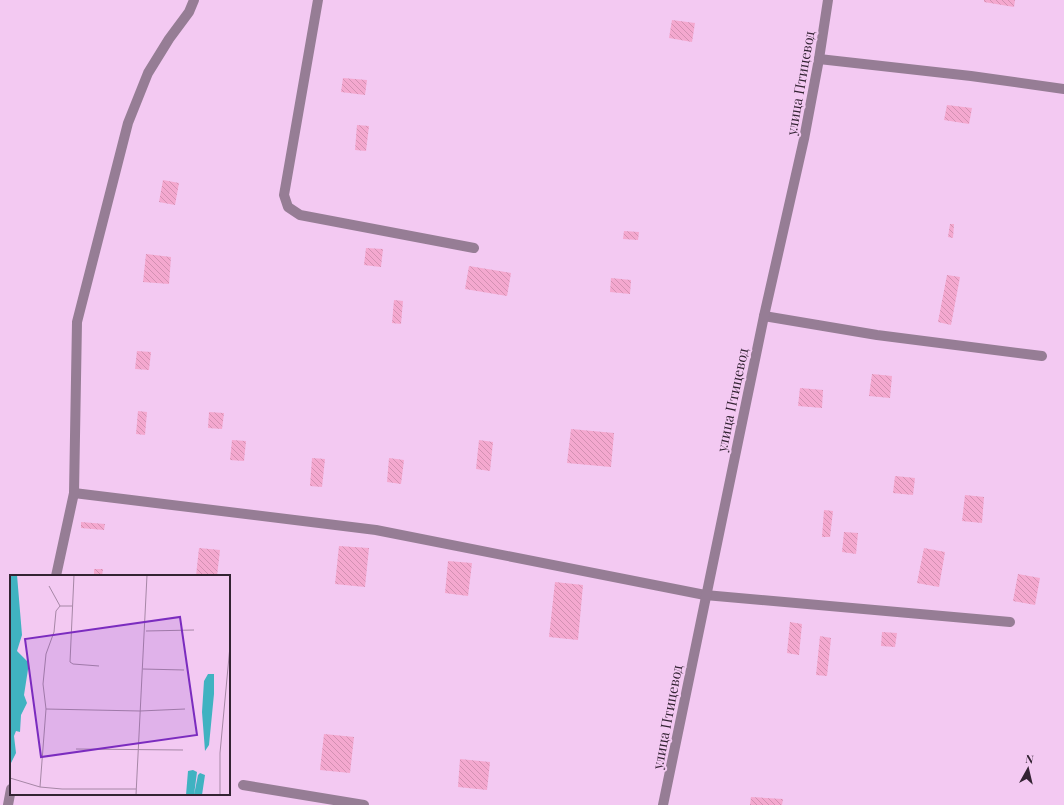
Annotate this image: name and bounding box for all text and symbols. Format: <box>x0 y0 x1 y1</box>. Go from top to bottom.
street label: улица Птицевод <box>781 29 819 138</box>
street label: улица Птицевод <box>712 346 752 455</box>
inset map <box>10 575 230 795</box>
street label: улица Птицевод <box>647 663 687 772</box>
north arrow <box>1008 749 1048 789</box>
text: N <box>1024 751 1034 767</box>

